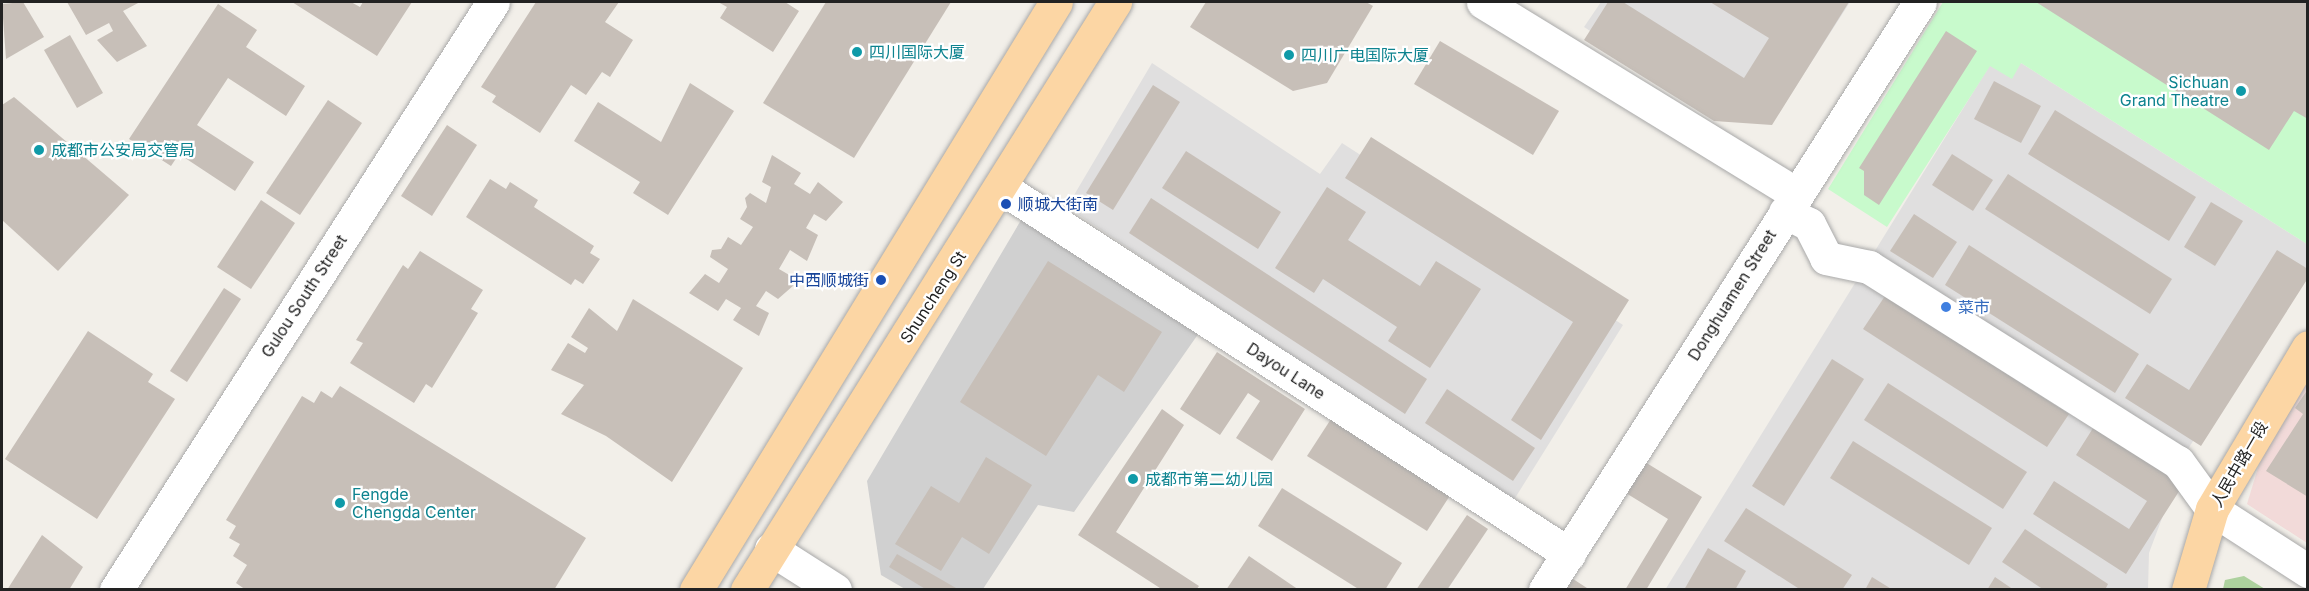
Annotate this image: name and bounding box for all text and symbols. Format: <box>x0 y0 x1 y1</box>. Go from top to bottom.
place label: 四川国际大厦 <box>869 42 965 62</box>
marker: 四川国际大厦 <box>850 45 864 59</box>
place label: 四川广电国际大厦 <box>1301 45 1429 65</box>
marker: 四川广电国际大厦 <box>1282 48 1296 62</box>
place label: Sichuan Grand Theatre <box>2120 72 2229 110</box>
marker: Sichuan Grand Theatre <box>2234 84 2248 98</box>
place label: 成都市公安局交管局 <box>51 140 195 160</box>
marker: 成都市公安局交管局 <box>32 143 46 157</box>
place label: 顺城大街南 <box>1018 194 1098 214</box>
marker: 顺城大街南 <box>999 197 1013 211</box>
street label: Donghuamen Street <box>1684 226 1780 364</box>
street label: Gulou South Street <box>257 231 351 361</box>
street label: Shuncheng St <box>896 247 970 347</box>
place label: 中西顺城街 <box>789 270 869 290</box>
marker: 中西顺城街 <box>874 273 888 287</box>
place label: 菜市 <box>1958 297 1990 317</box>
marker: 菜市 <box>1939 300 1953 314</box>
street label: Dayou Lane <box>1243 339 1329 403</box>
street label: 人民中路一段 <box>2207 418 2271 510</box>
place label: 成都市第二幼儿园 <box>1145 469 1273 489</box>
marker: 成都市第二幼儿园 <box>1126 472 1140 486</box>
place label: Fengde Chengda Center <box>352 484 476 522</box>
marker: Fengde Chengda Center <box>333 496 347 510</box>

